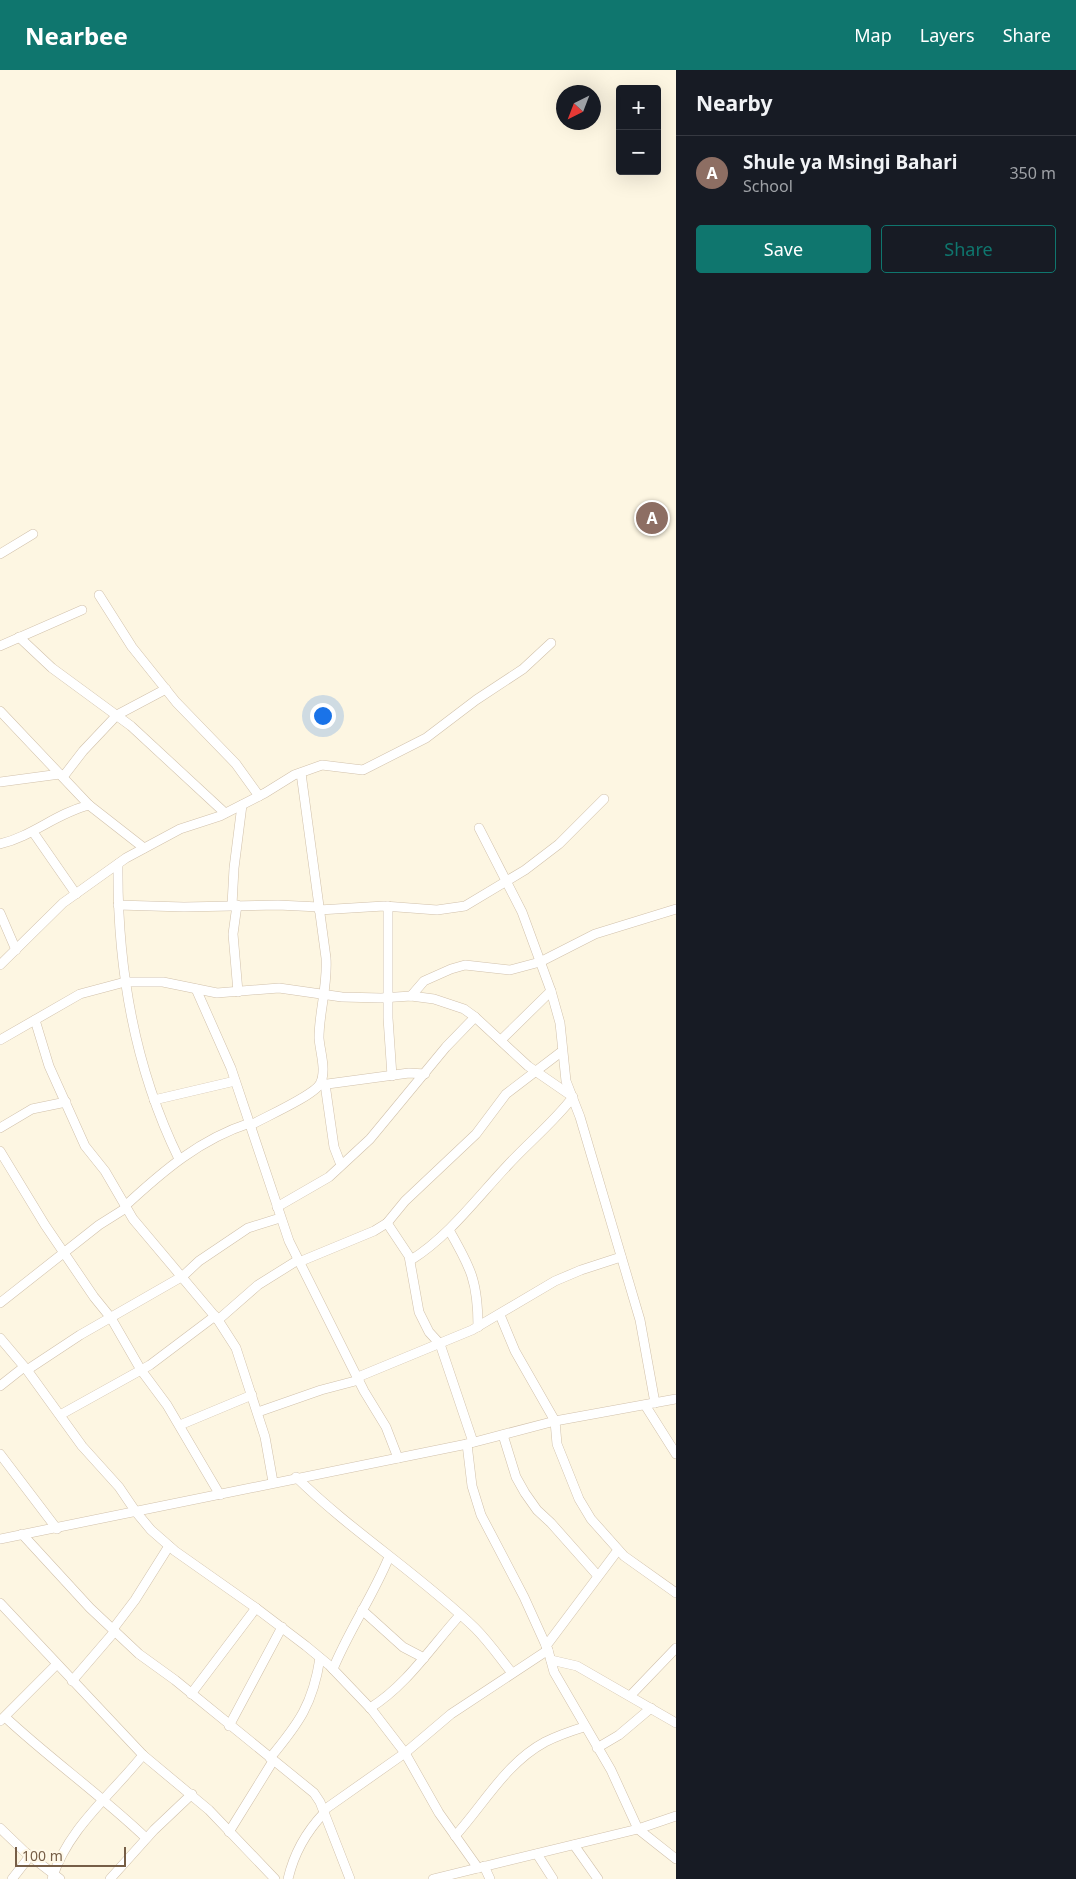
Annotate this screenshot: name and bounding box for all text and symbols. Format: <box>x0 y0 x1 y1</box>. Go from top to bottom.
text: Nearbee <box>25 19 128 52</box>
text: Map <box>854 23 892 47</box>
text: Layers <box>920 23 975 47</box>
text: Share <box>1003 23 1051 47</box>
north arrow <box>556 85 601 130</box>
map controls <box>616 85 661 175</box>
button: + <box>616 85 661 130</box>
text: Nearby <box>696 89 772 117</box>
button: − <box>616 130 661 175</box>
text: Shule ya Msingi Bahari <box>743 149 957 175</box>
text: A <box>706 162 718 184</box>
text: 350 m <box>1009 162 1056 184</box>
text: School <box>743 175 793 197</box>
button: Save <box>696 225 871 273</box>
button: Share <box>881 225 1056 273</box>
pin: A <box>636 499 668 537</box>
your location <box>310 703 336 729</box>
scale bar <box>15 1844 126 1867</box>
text: 100 m <box>22 1846 63 1865</box>

